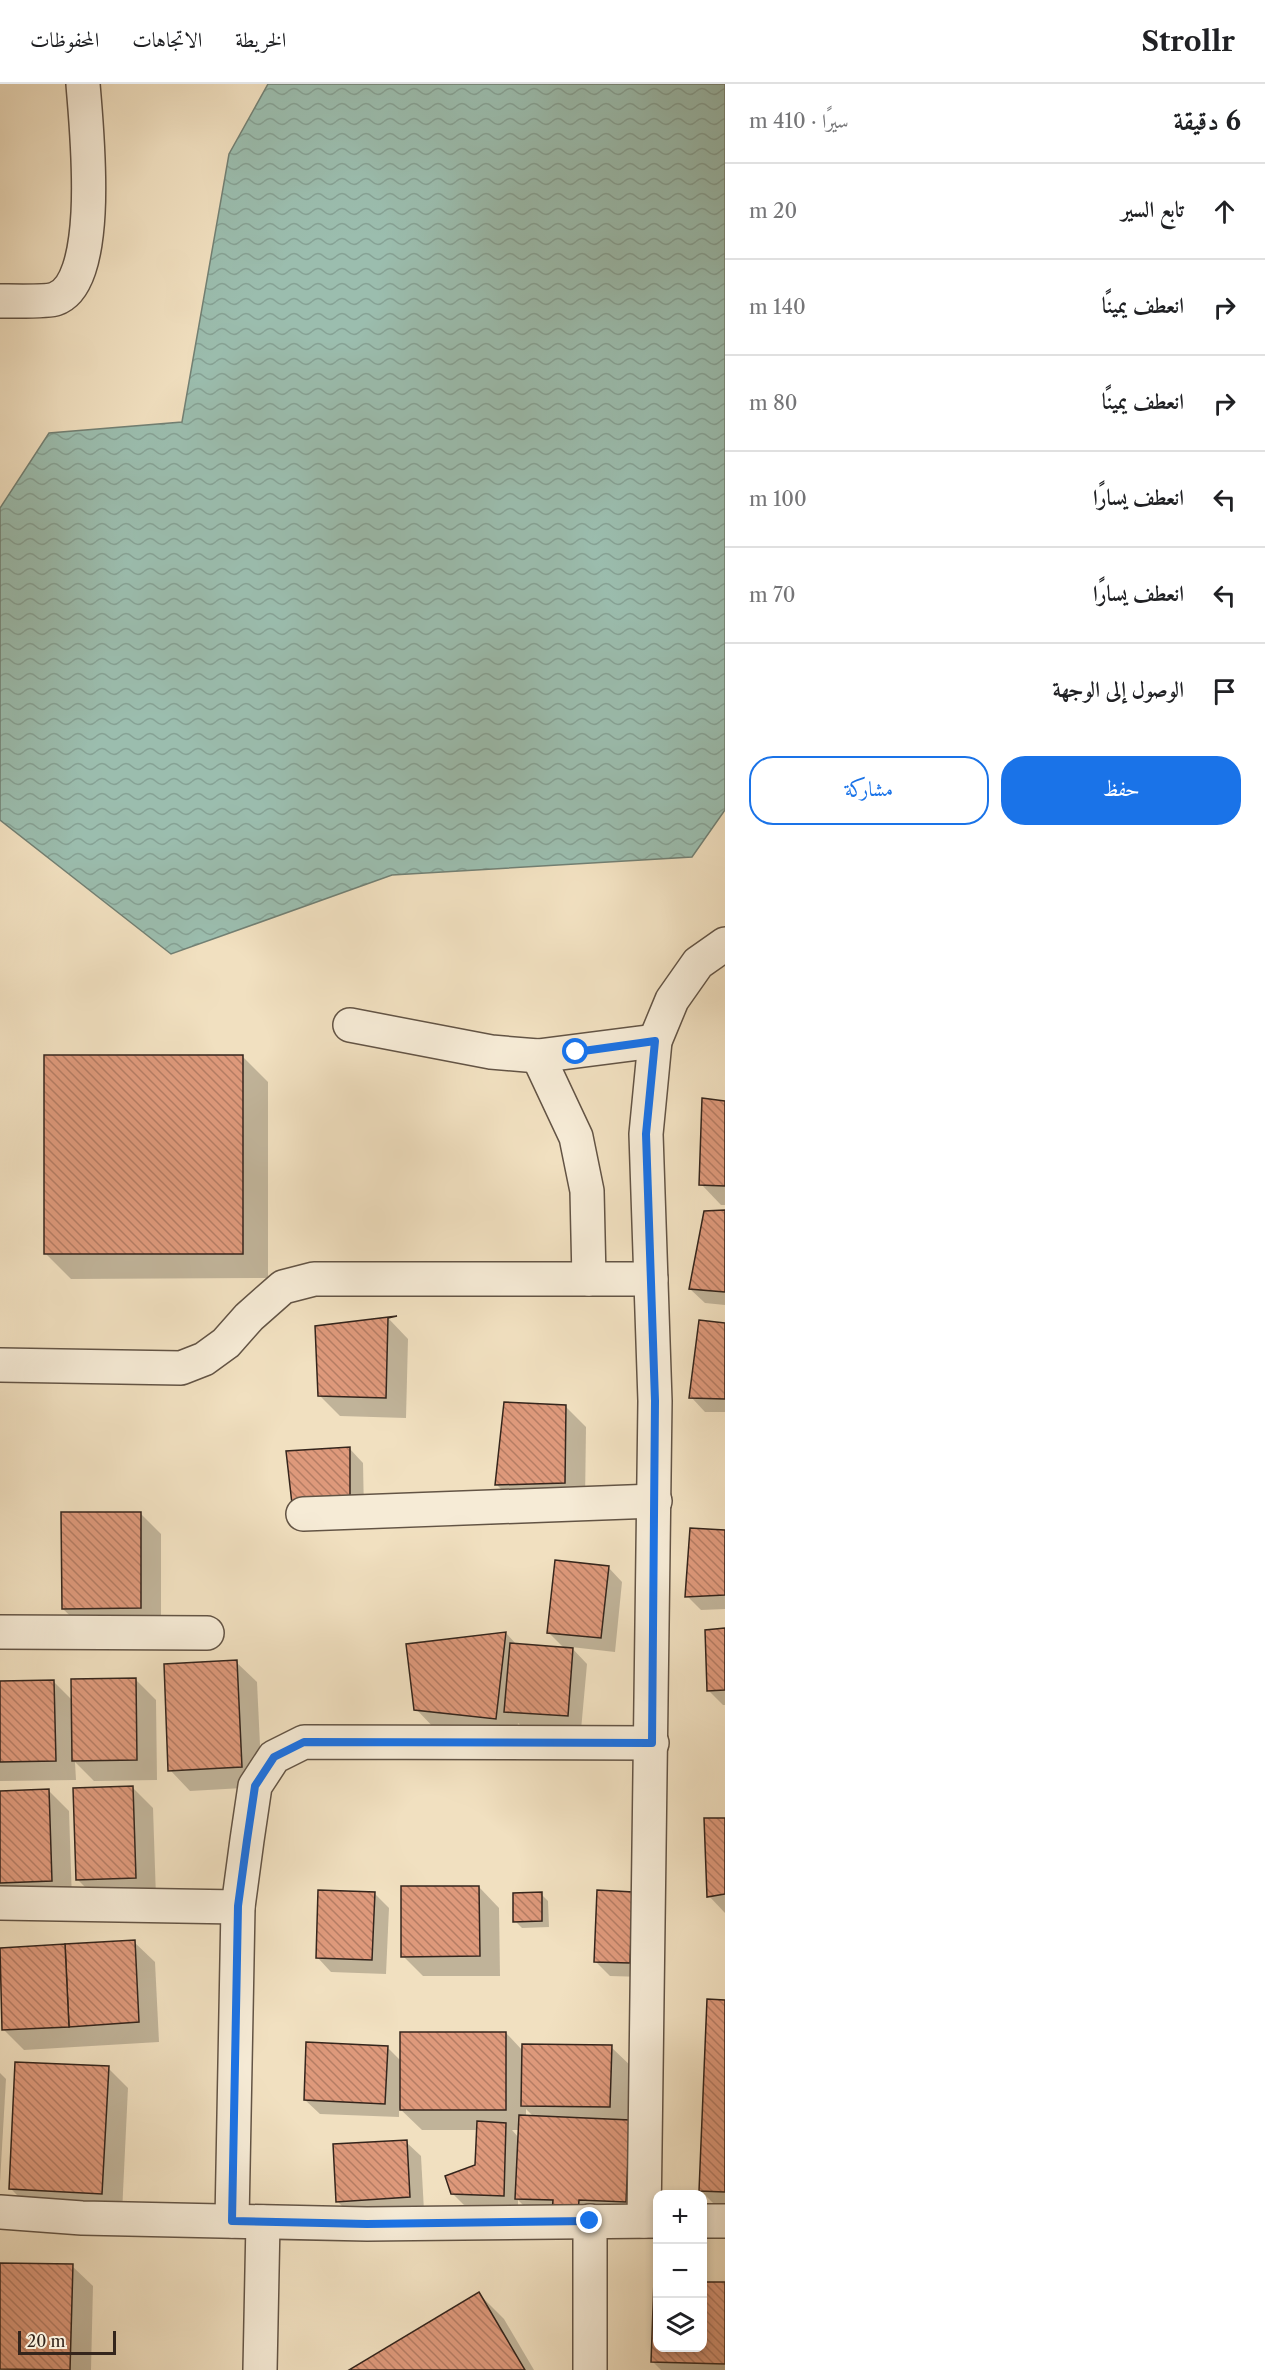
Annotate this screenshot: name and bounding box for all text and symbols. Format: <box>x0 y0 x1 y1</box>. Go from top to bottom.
text: Strollr <box>1141 24 1235 58</box>
text: المحفوظات <box>30 27 99 52</box>
text: الاتجاهات <box>132 27 202 52</box>
text: الخريطة <box>235 27 286 52</box>
text: 6 دقيقة <box>1174 105 1241 137</box>
text: سيرًا · 410 m <box>749 109 849 133</box>
icon: ahead <box>1208 195 1241 228</box>
text: تابع السير <box>1121 196 1184 223</box>
text: 20 m <box>749 199 797 223</box>
icon: right <box>1208 291 1241 324</box>
text: انعطف يمينًا <box>1102 292 1184 319</box>
text: 140 m <box>749 295 806 319</box>
icon: right <box>1208 387 1241 420</box>
text: انعطف يمينًا <box>1102 388 1184 415</box>
text: 80 m <box>749 391 798 415</box>
icon: left <box>1208 483 1241 516</box>
text: انعطف يسارًا <box>1093 484 1184 511</box>
text: 100 m <box>749 487 807 511</box>
icon: left <box>1208 579 1241 612</box>
text: انعطف يسارًا <box>1093 580 1184 607</box>
text: 70 m <box>749 583 796 607</box>
icon: arrive <box>1208 675 1241 708</box>
text: الوصول إلى الوجهة <box>1052 676 1184 703</box>
button: مشاركة <box>749 756 989 825</box>
button: حفظ <box>1001 756 1241 825</box>
route start <box>562 1038 588 1064</box>
map controls <box>653 2190 707 2352</box>
button: + <box>653 2190 707 2244</box>
route end <box>576 2207 602 2233</box>
button: − <box>653 2244 707 2298</box>
button: layers <box>653 2298 707 2352</box>
scale bar <box>18 2328 116 2356</box>
text: 20 m <box>27 2331 66 2351</box>

